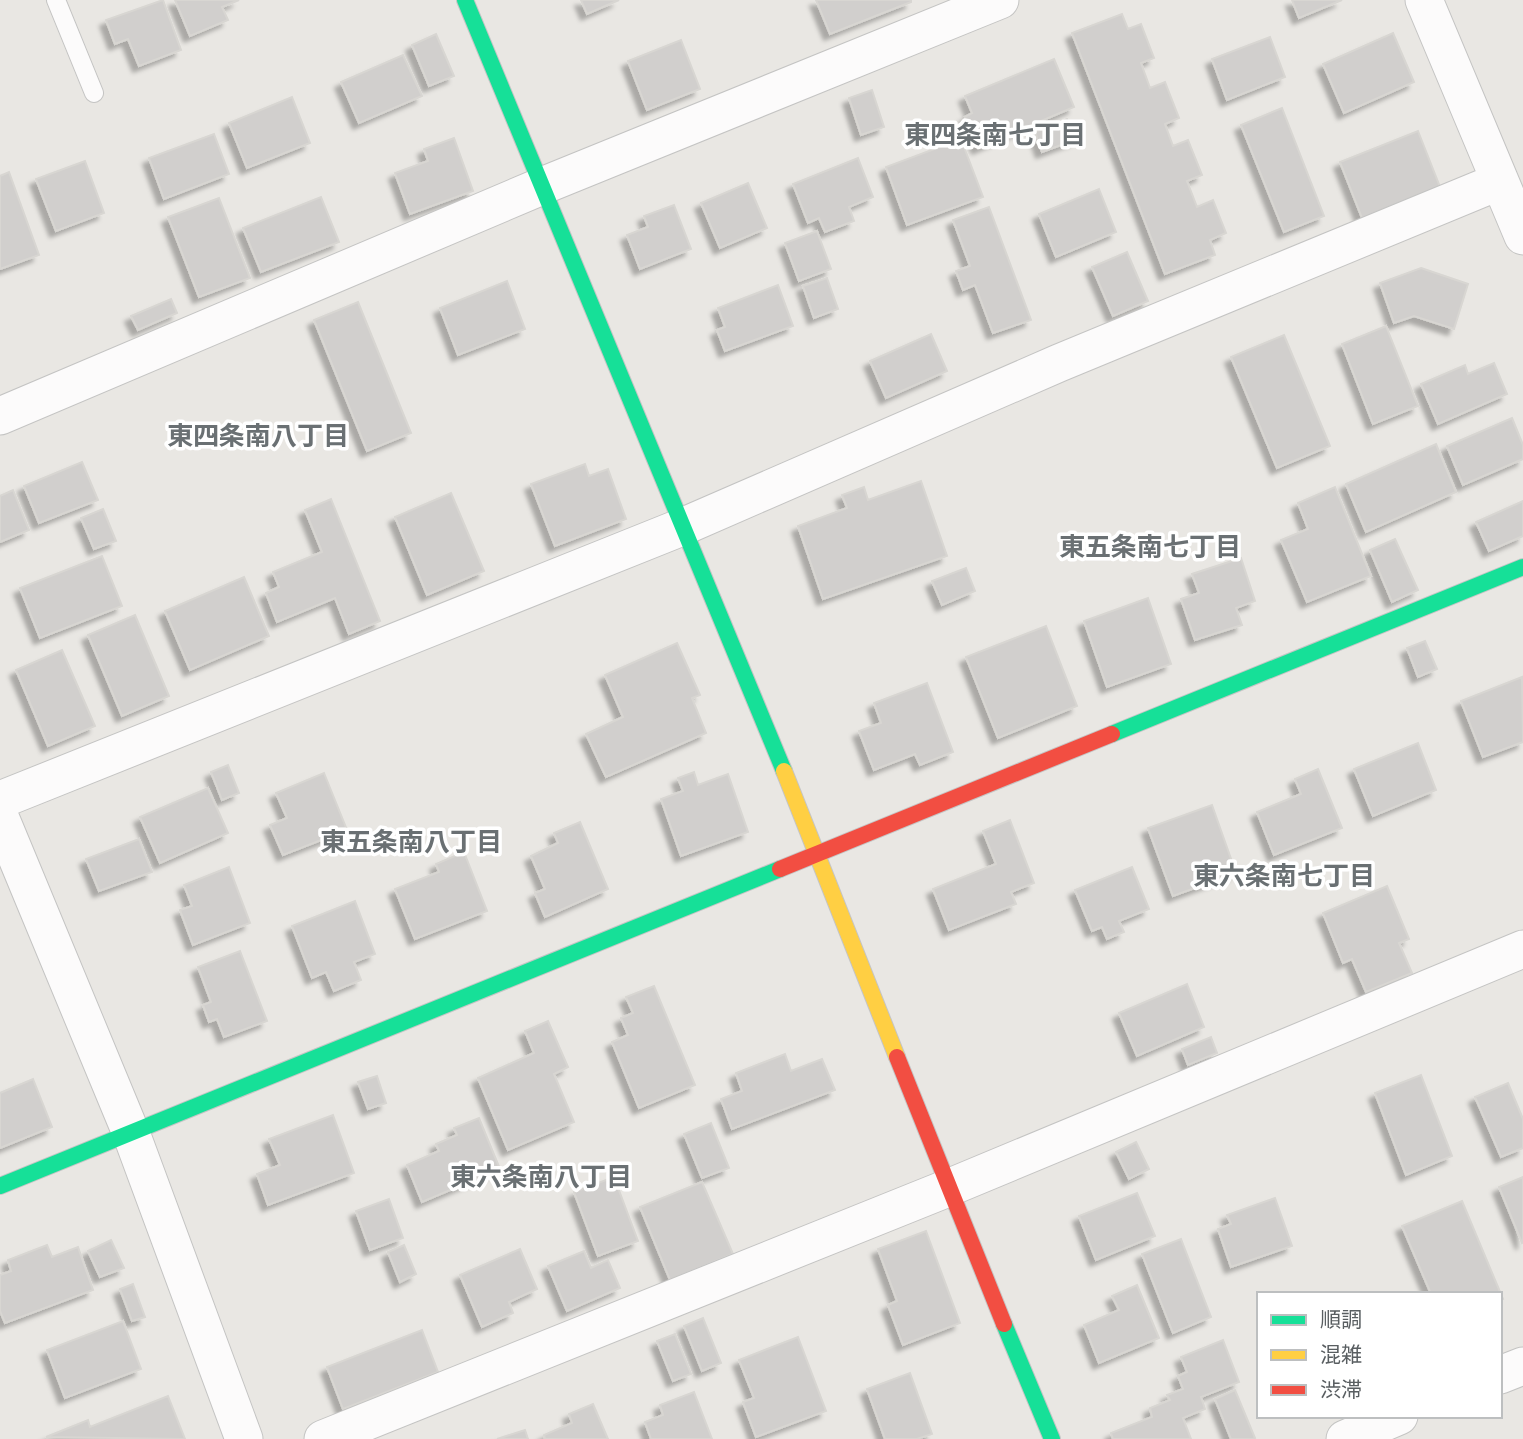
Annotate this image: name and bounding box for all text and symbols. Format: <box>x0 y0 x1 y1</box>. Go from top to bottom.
district label: 東四条南七丁目 <box>904 121 1086 149</box>
district label: 東四条南八丁目 <box>167 422 349 450</box>
district label: 東五条南七丁目 <box>1059 533 1241 561</box>
district label: 東五条南八丁目 <box>320 828 502 856</box>
district label: 東六条南七丁目 <box>1193 862 1375 890</box>
district label: 東六条南八丁目 <box>450 1163 632 1191</box>
legend <box>1257 1292 1502 1418</box>
text: 順調 <box>1320 1309 1362 1331</box>
text: 混雑 <box>1320 1344 1362 1366</box>
text: 渋滞 <box>1320 1379 1362 1401</box>

